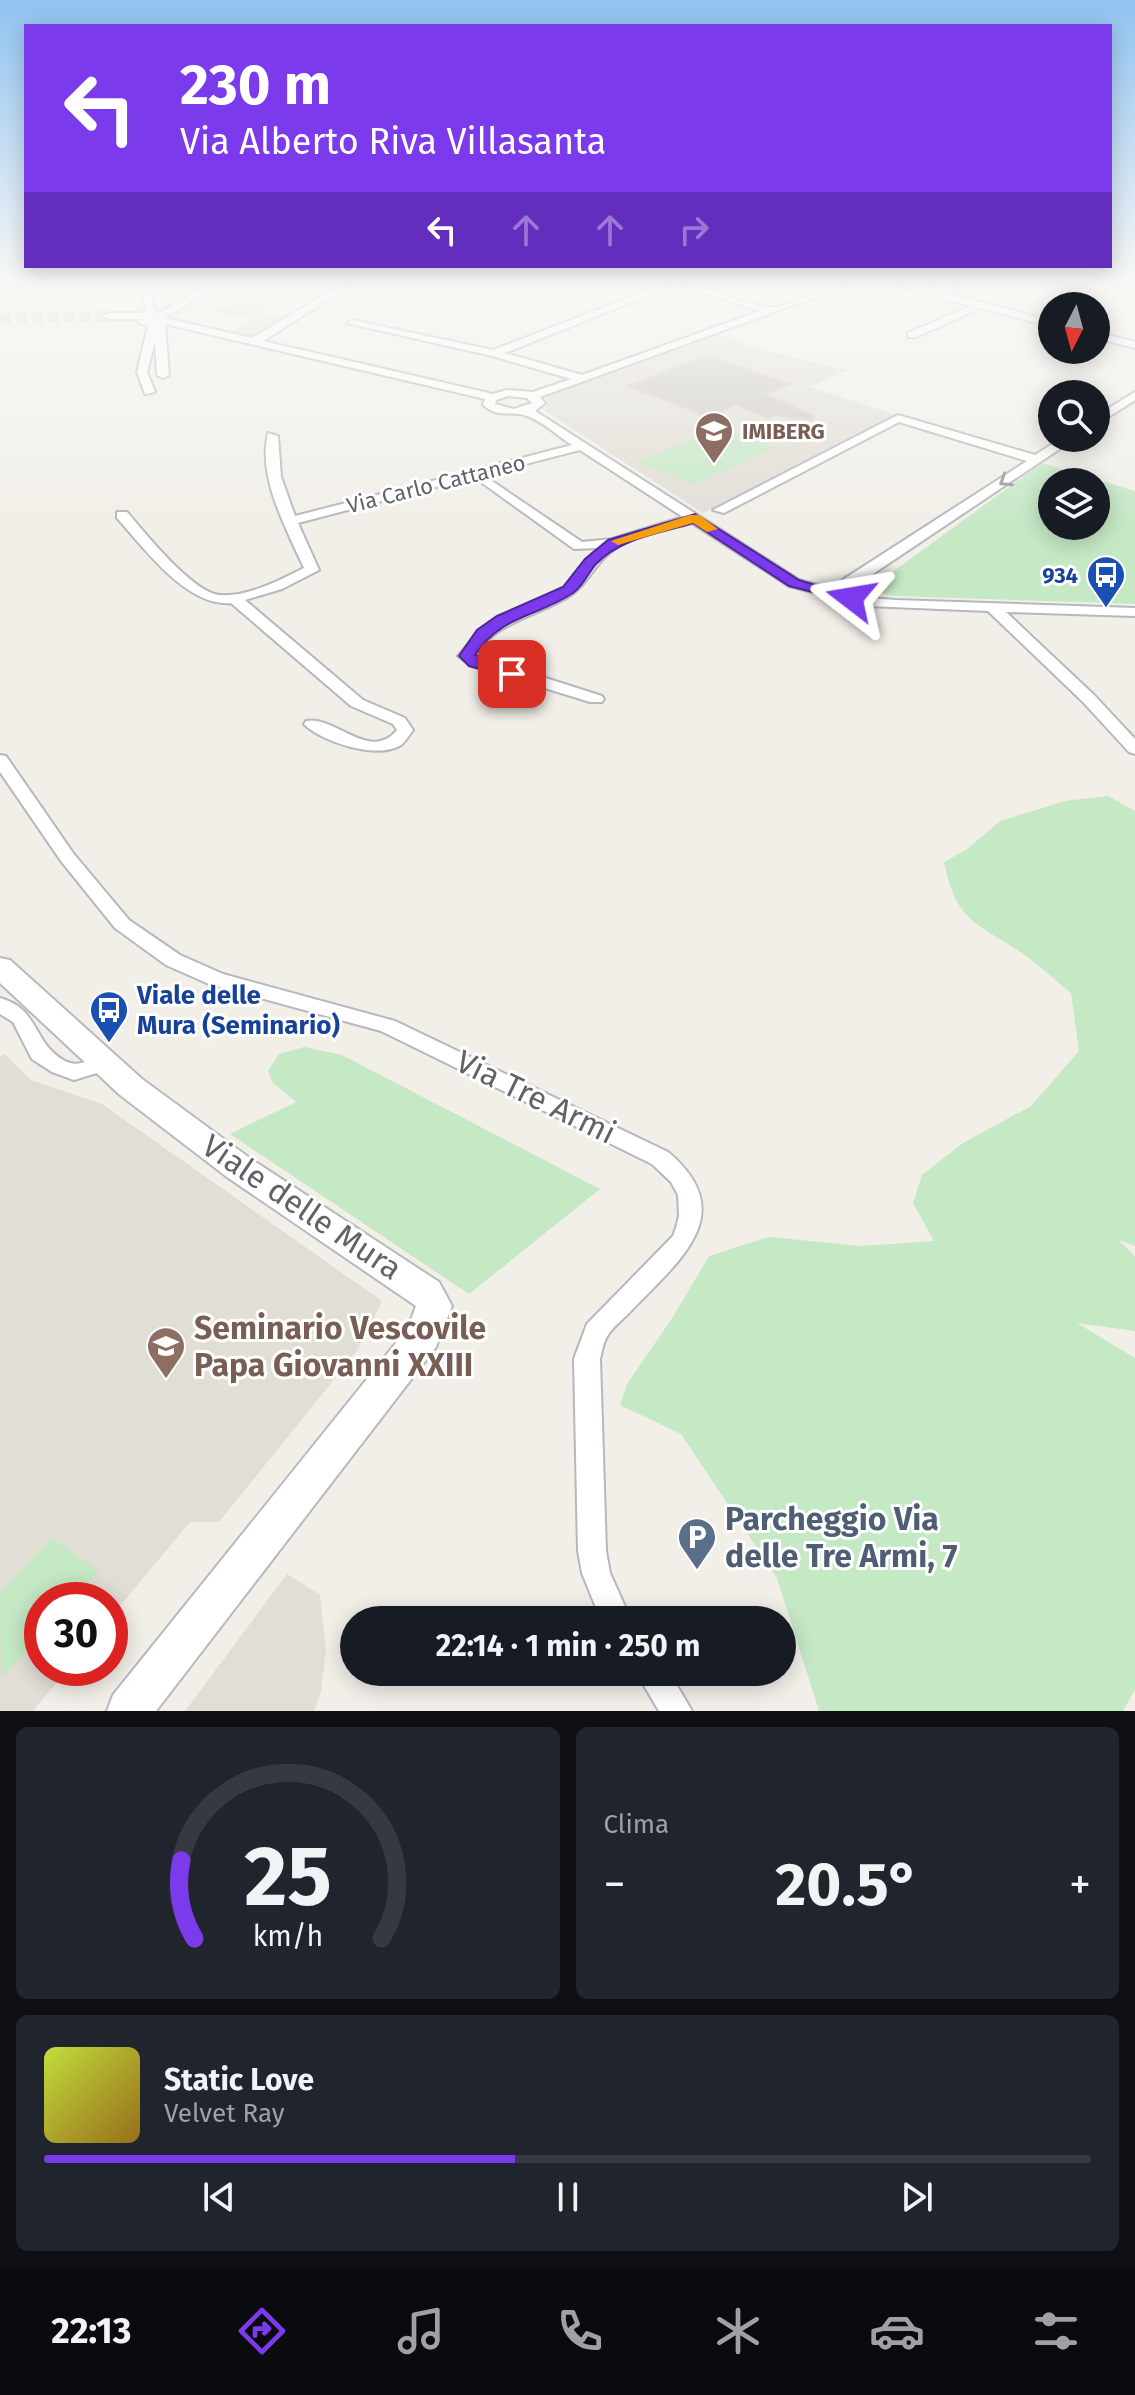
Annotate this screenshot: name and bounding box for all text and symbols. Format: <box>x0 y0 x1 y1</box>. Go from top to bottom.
text: 230 m <box>180 52 331 119</box>
icon: left <box>48 56 152 160</box>
text: Via Alberto Riva Villasanta <box>180 120 606 164</box>
icon: left <box>420 208 464 252</box>
icon: ahead <box>504 208 548 252</box>
icon: ahead <box>588 208 632 252</box>
icon: right <box>672 208 716 252</box>
north arrow <box>1038 292 1110 364</box>
map controls <box>1038 292 1110 540</box>
button: search <box>1038 380 1110 452</box>
school or university icon: IMIBERG <box>693 410 735 465</box>
place label: IMIBERG <box>742 418 825 445</box>
street label: Via Carlo Cattaneo <box>344 449 528 519</box>
button: layers <box>1038 468 1110 540</box>
one-way arrow <box>999 471 1014 486</box>
bus stop icon: 934 <box>1085 554 1127 609</box>
position arrow <box>809 556 893 640</box>
place label: 934 <box>1042 562 1078 589</box>
pin <box>478 640 546 708</box>
icon: arrive <box>490 652 534 696</box>
place label: Viale delle Mura (Seminario) <box>136 980 340 1041</box>
bus stop icon: Viale delle Mura (Seminario) <box>88 989 130 1044</box>
street label: Via Tre Armi <box>450 1042 622 1152</box>
street label: Viale delle Mura <box>195 1126 409 1288</box>
place label: Seminario Vescovile Papa Giovanni XXIII <box>194 1309 486 1384</box>
school or university icon: Seminario Vescovile Papa Giovanni XXIII <box>145 1325 187 1380</box>
place label: Parcheggio Via delle Tre Armi, 7 <box>725 1500 957 1575</box>
parking icon: Parcheggio Via delle Tre Armi, 7 <box>676 1516 718 1571</box>
speed limit sign: 30 <box>24 1582 128 1686</box>
text: 22:14 · 1 min · 250 m <box>436 1628 700 1664</box>
text: Clima <box>604 1809 669 1840</box>
text: 25 <box>244 1827 332 1927</box>
text: 20.5° <box>775 1849 919 1921</box>
text: − <box>604 1858 626 1911</box>
text: + <box>1069 1858 1091 1911</box>
text: km/h <box>252 1919 323 1954</box>
text: Static Love <box>164 2062 314 2098</box>
text: Velvet Ray <box>164 2098 284 2129</box>
icon: previous <box>197 2175 241 2219</box>
icon: pause <box>546 2175 590 2219</box>
icon: next <box>895 2175 939 2219</box>
icon: directions <box>234 2303 290 2359</box>
icon: music <box>393 2303 449 2359</box>
icon: phone <box>552 2303 608 2359</box>
icon: climate <box>710 2303 766 2359</box>
icon: car <box>869 2303 925 2359</box>
icon: filters <box>1028 2303 1084 2359</box>
text: 22:13 <box>51 2309 131 2353</box>

